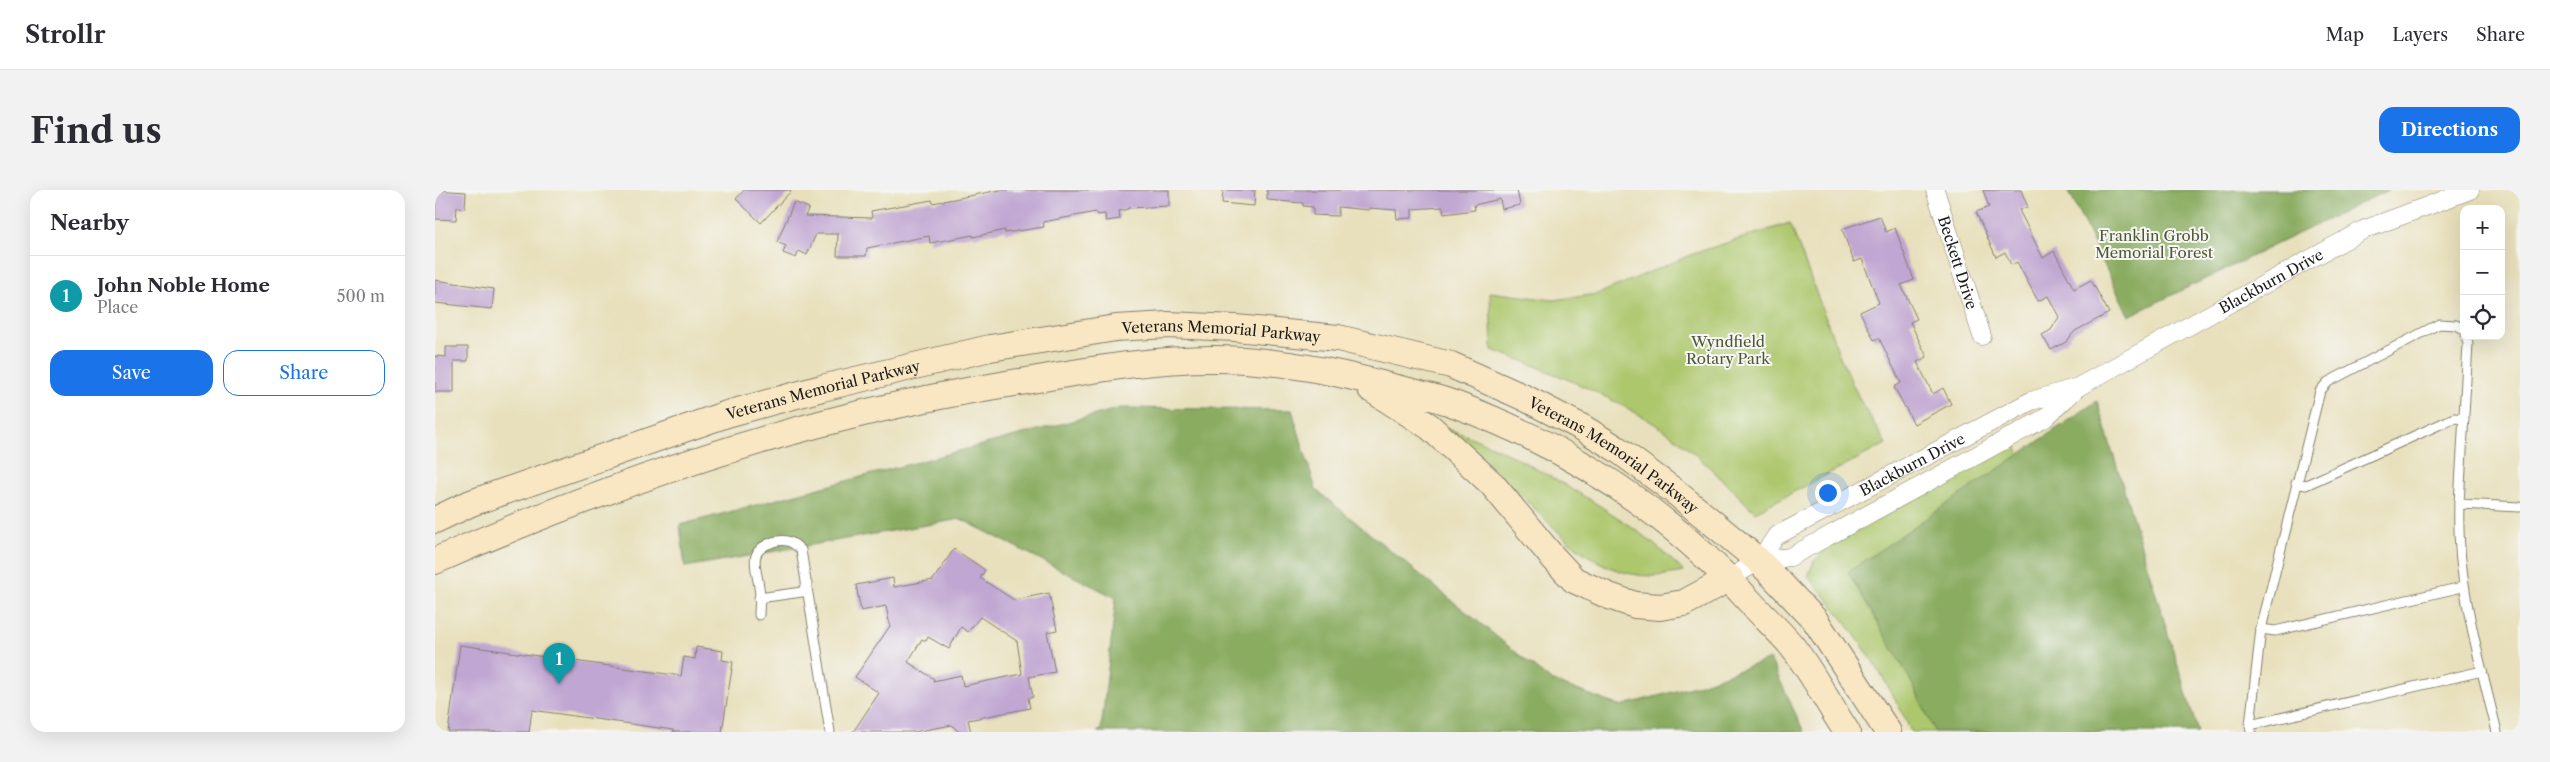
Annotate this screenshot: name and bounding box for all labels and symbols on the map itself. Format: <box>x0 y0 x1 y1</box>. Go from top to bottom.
street label: Beckett Drive <box>1934 213 1982 311</box>
park label: Franklin Grobb Memorial Forest <box>2095 226 2214 262</box>
street label: Blackburn Drive <box>2215 244 2326 317</box>
street label: Veterans Memorial Parkway <box>1120 315 1322 346</box>
park label: Wyndfield Rotary Park <box>1686 332 1771 368</box>
street label: Veterans Memorial Parkway <box>723 355 923 424</box>
street label: Veterans Memorial Parkway <box>1525 392 1703 517</box>
street label: Blackburn Drive <box>1856 428 1968 500</box>
your location <box>1815 480 1841 506</box>
pin: 1 <box>543 643 575 684</box>

